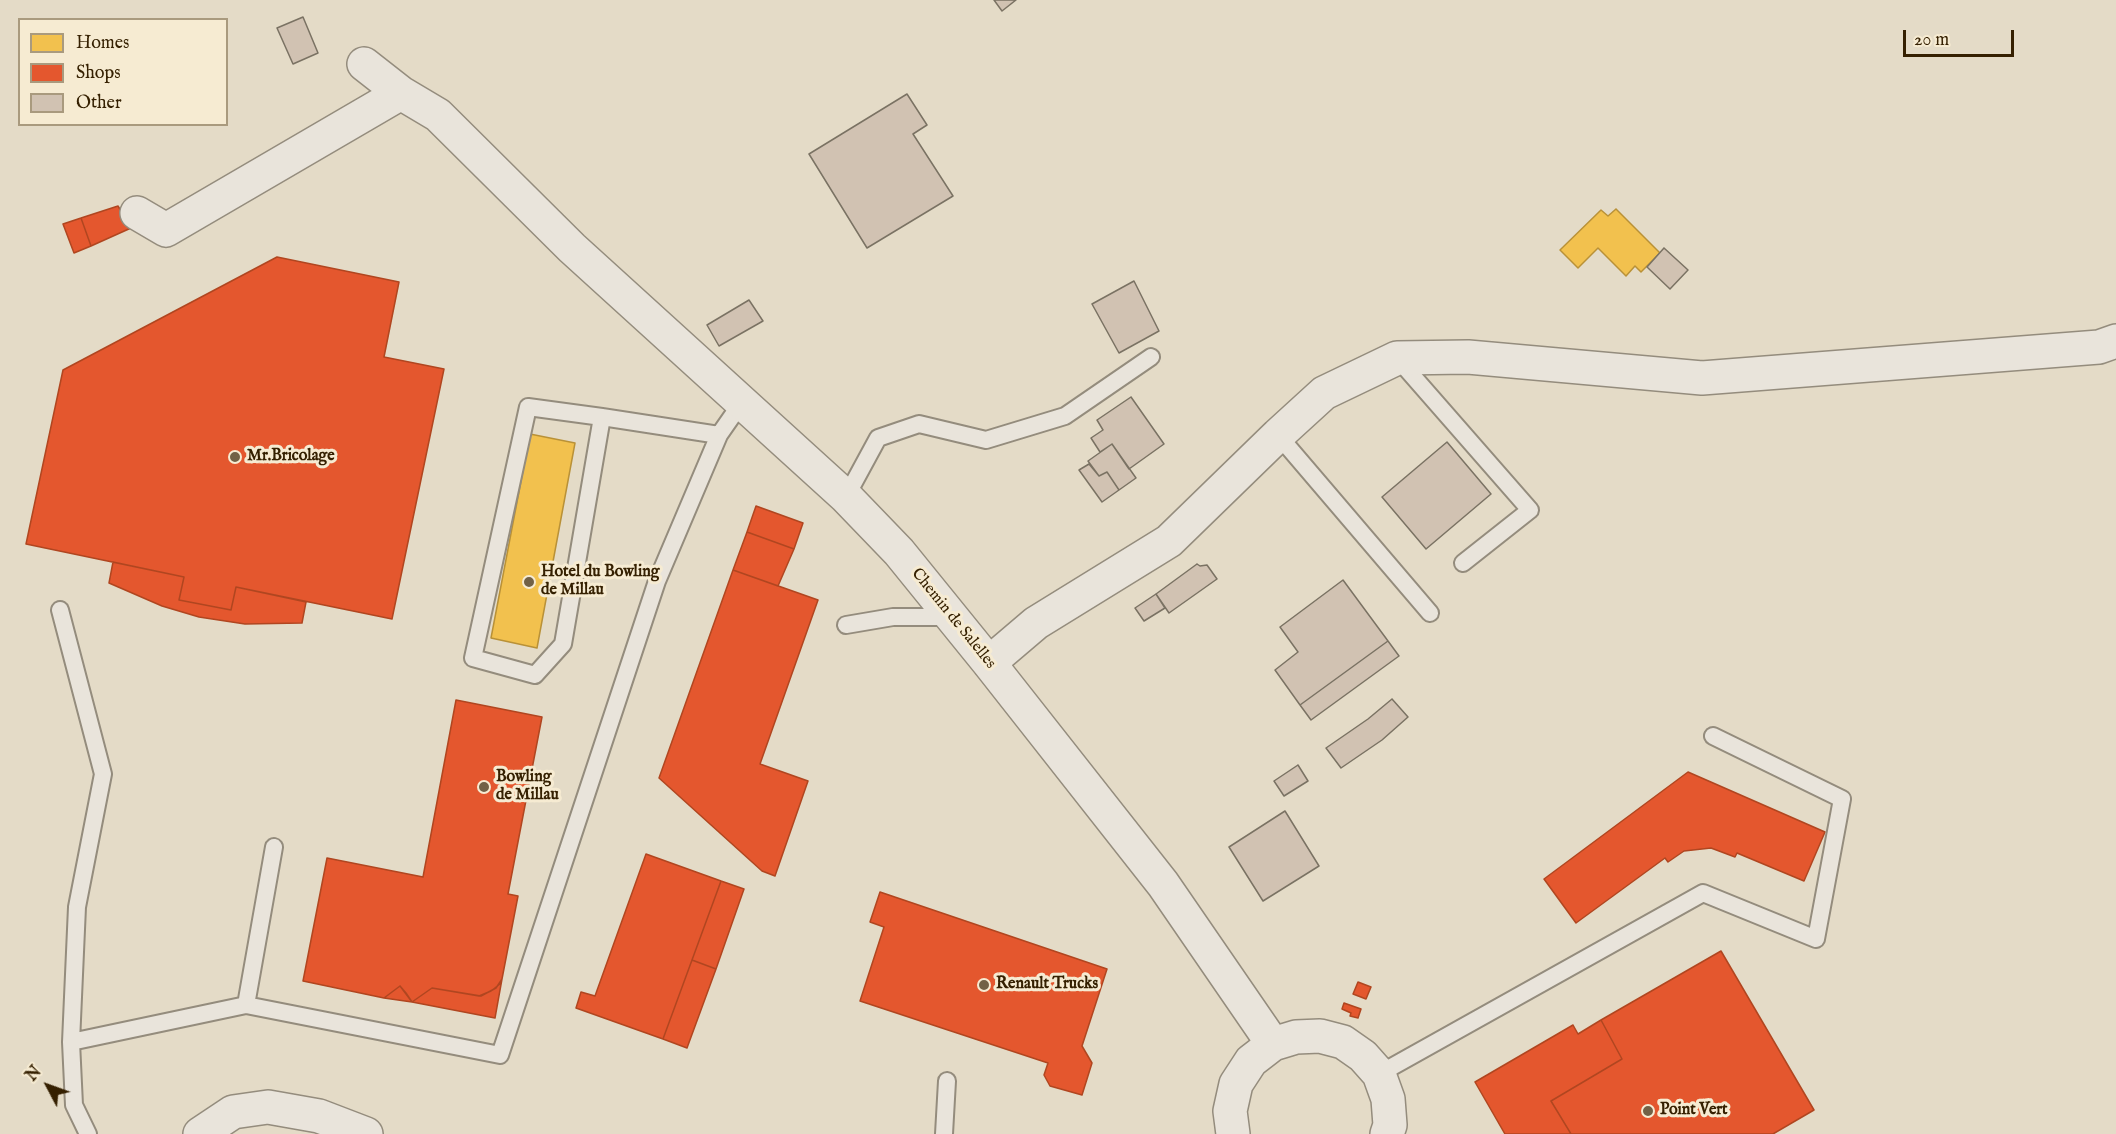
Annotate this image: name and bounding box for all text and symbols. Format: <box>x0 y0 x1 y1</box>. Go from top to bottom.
legend <box>18 18 228 126</box>
scale bar <box>1906 18 2017 56</box>
text: 20 m <box>1914 29 1949 52</box>
text: Homes <box>76 32 129 55</box>
text: Shops <box>76 62 121 85</box>
text: Other <box>76 92 122 115</box>
place label: Mr.Bricolage <box>247 447 335 467</box>
marker: Mr.Bricolage <box>228 450 242 464</box>
place label: Hotel du Bowling de Millau <box>541 563 659 601</box>
street label: Chemin de Salelles <box>907 565 999 673</box>
marker: Hotel du Bowling de Millau <box>522 575 536 589</box>
place label: Bowling de Millau <box>496 768 559 806</box>
marker: Bowling de Millau <box>477 780 491 794</box>
place label: Renault Trucks <box>996 975 1098 995</box>
marker: Renault Trucks <box>977 978 991 992</box>
north arrow <box>18 1056 78 1116</box>
text: N <box>22 1062 47 1086</box>
place label: Point Vert <box>1660 1101 1728 1121</box>
marker: Point Vert <box>1641 1104 1655 1118</box>

